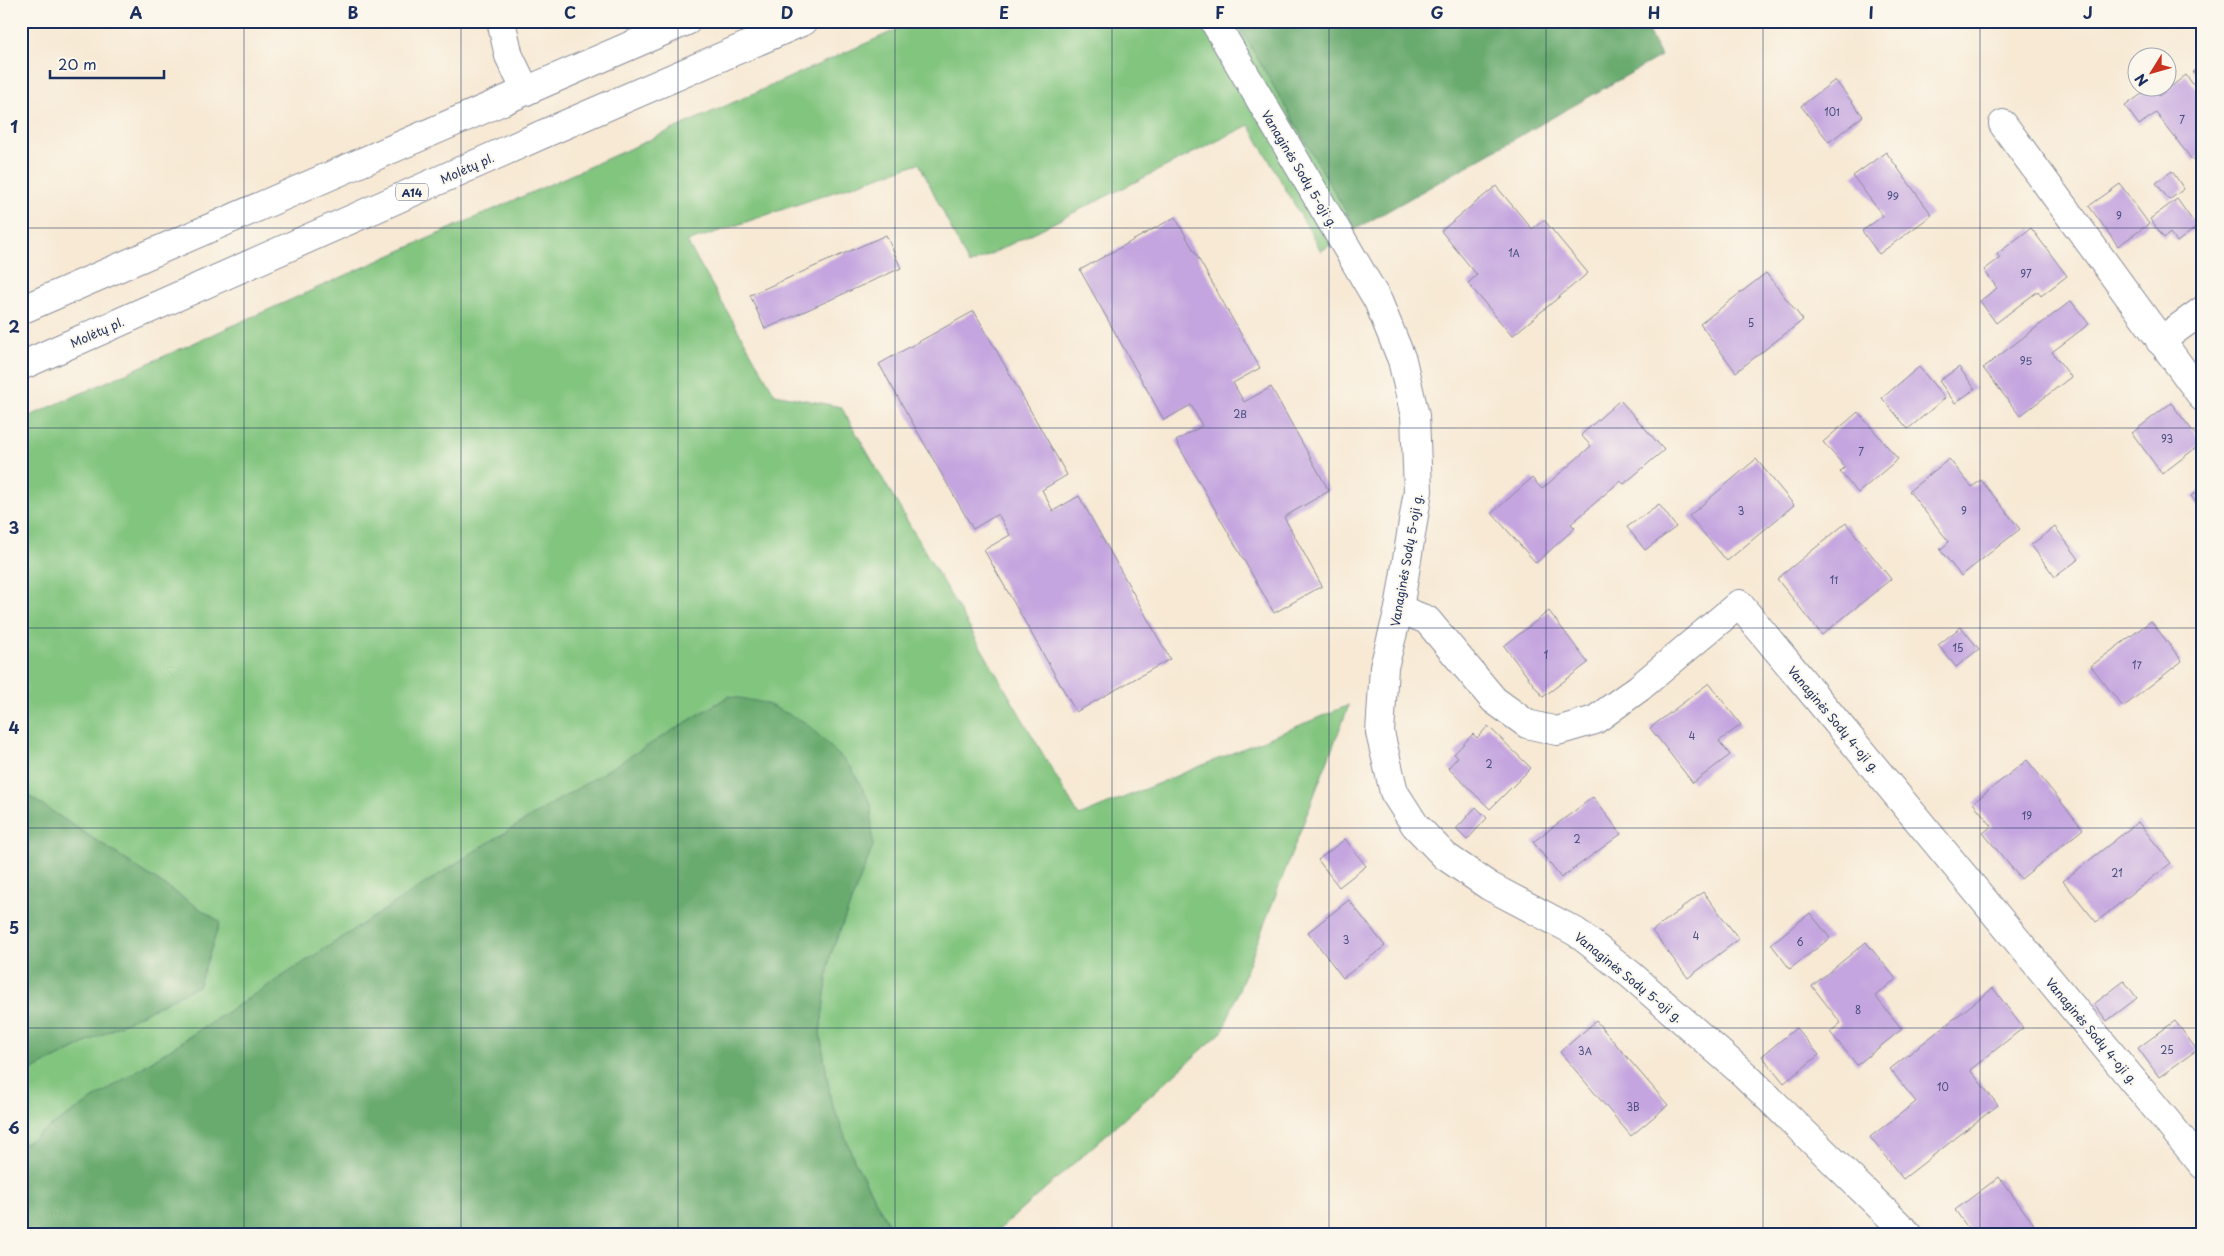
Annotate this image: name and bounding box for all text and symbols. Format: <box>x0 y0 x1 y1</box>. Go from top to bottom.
text: A <box>130 0 143 24</box>
text: B <box>348 0 359 24</box>
text: C <box>564 0 576 24</box>
text: D <box>781 0 793 24</box>
text: E <box>999 0 1009 24</box>
text: F <box>1215 0 1225 24</box>
text: G <box>1430 0 1444 24</box>
text: H <box>1648 0 1660 24</box>
text: I <box>1868 0 1874 24</box>
text: J <box>2083 0 2093 24</box>
scale bar <box>50 48 164 80</box>
north arrow <box>2126 48 2176 98</box>
text: 20 m <box>58 52 97 75</box>
text: N <box>2129 69 2153 91</box>
house number: 101 <box>1824 104 1840 119</box>
street label: Vanaginės Sodų 5-oji g. <box>1258 107 1342 231</box>
house number: 7 <box>2179 112 2185 127</box>
text: 1 <box>10 114 18 138</box>
street label: Molėtų pl. <box>437 148 497 188</box>
road number: A14 <box>396 183 428 200</box>
house number: 99 <box>1887 188 1899 203</box>
house number: 9 <box>2116 208 2122 223</box>
house number: 1A <box>1508 245 1520 260</box>
house number: 97 <box>2020 266 2032 281</box>
street label: Molėtų pl. <box>67 312 127 352</box>
text: 2 <box>8 314 20 338</box>
house number: 5 <box>1748 315 1754 330</box>
house number: 95 <box>2020 353 2032 368</box>
house number: 2B <box>1233 406 1247 421</box>
house number: 93 <box>2161 431 2173 446</box>
house number: 7 <box>1858 444 1864 459</box>
street label: Vanaginės Sodų 5-oji g. <box>1385 492 1427 628</box>
house number: 3 <box>1738 503 1744 518</box>
house number: 9 <box>1961 503 1967 518</box>
text: 3 <box>9 515 19 539</box>
house number: 11 <box>1830 572 1838 587</box>
house number: 15 <box>1953 640 1963 655</box>
house number: 1 <box>1544 647 1548 662</box>
house number: 17 <box>2132 657 2143 672</box>
street label: Vanaginės Sodų 4-oji g. <box>1784 662 1884 776</box>
text: 4 <box>9 715 20 739</box>
house number: 4 <box>1689 728 1696 743</box>
house number: 2 <box>1485 756 1493 771</box>
house number: 19 <box>2022 808 2032 823</box>
house number: 2 <box>1573 831 1581 846</box>
house number: 21 <box>2111 865 2123 880</box>
text: 5 <box>9 915 19 939</box>
street label: Vanaginės Sodų 5-oji g. <box>1571 928 1687 1026</box>
house number: 4 <box>1693 928 1700 943</box>
house number: 3 <box>1343 932 1349 947</box>
house number: 6 <box>1796 934 1804 949</box>
street label: Vanaginės Sodų 4-oji g. <box>2042 974 2142 1088</box>
house number: 8 <box>1855 1002 1861 1017</box>
house number: 25 <box>2160 1042 2174 1057</box>
house number: 3A <box>1578 1043 1592 1058</box>
house number: 10 <box>1937 1079 1949 1094</box>
house number: 3B <box>1626 1099 1640 1114</box>
text: 6 <box>8 1115 20 1139</box>

